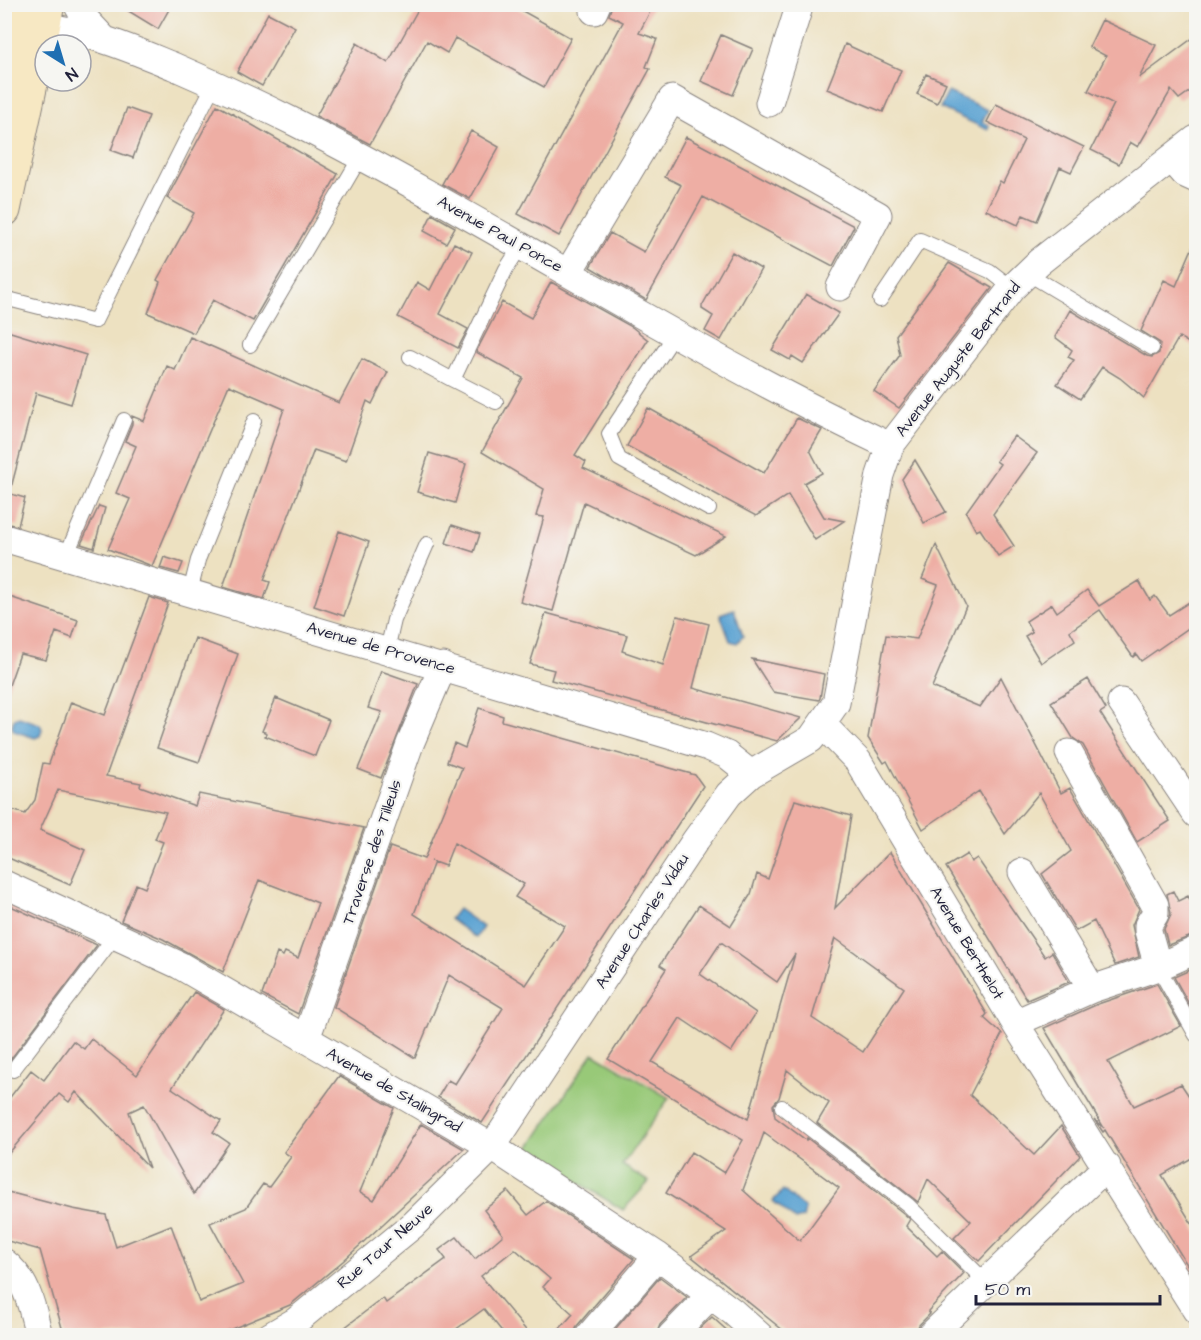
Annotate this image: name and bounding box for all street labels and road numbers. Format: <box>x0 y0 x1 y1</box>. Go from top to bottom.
street label: Avenue Paul Ponce <box>434 190 567 278</box>
street label: Avenue Auguste Bertrand <box>890 277 1026 442</box>
street label: Avenue de Provence <box>304 616 458 680</box>
street label: Traverse des Tilleuls <box>337 777 407 927</box>
street label: Avenue Charles Vidau <box>590 849 694 993</box>
street label: Avenue Berthelot <box>925 882 1010 1004</box>
street label: Avenue de Stalingrad <box>322 1042 466 1139</box>
street label: Rue Tour Neuve <box>332 1198 438 1294</box>

